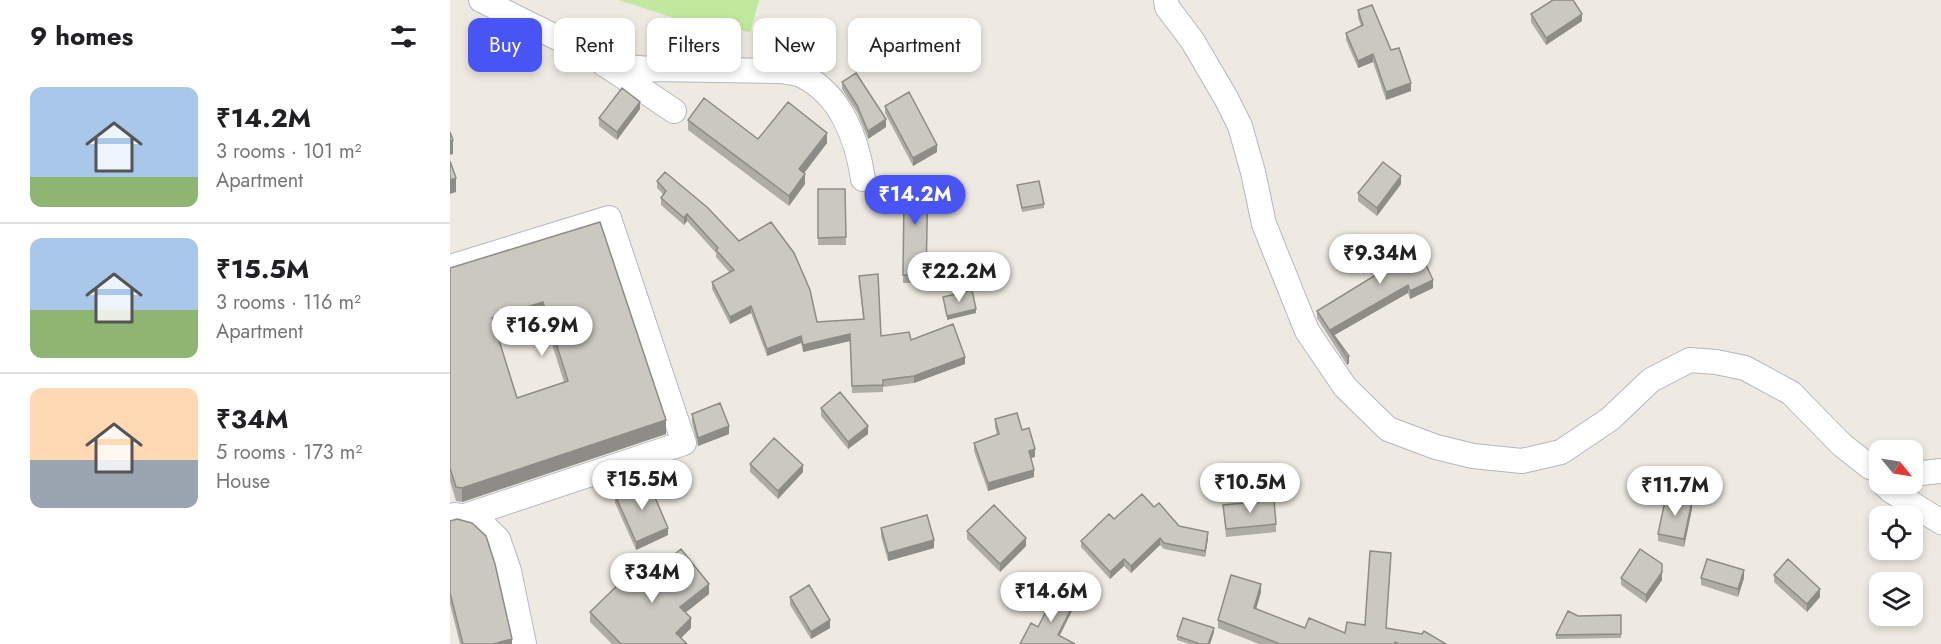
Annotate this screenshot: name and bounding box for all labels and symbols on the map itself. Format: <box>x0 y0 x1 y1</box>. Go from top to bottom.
pin: ₹14.2M <box>866 175 964 226</box>
pin: ₹9.34M <box>1331 234 1429 285</box>
pin: ₹22.2M <box>910 252 1008 303</box>
pin: ₹16.9M <box>493 306 591 357</box>
north arrow <box>1869 440 1923 494</box>
pin: ₹15.5M <box>593 460 691 511</box>
pin: ₹10.5M <box>1201 463 1299 514</box>
pin: ₹11.7M <box>1626 466 1724 517</box>
pin: ₹34M <box>616 553 688 604</box>
pin: ₹14.6M <box>1002 572 1100 623</box>

